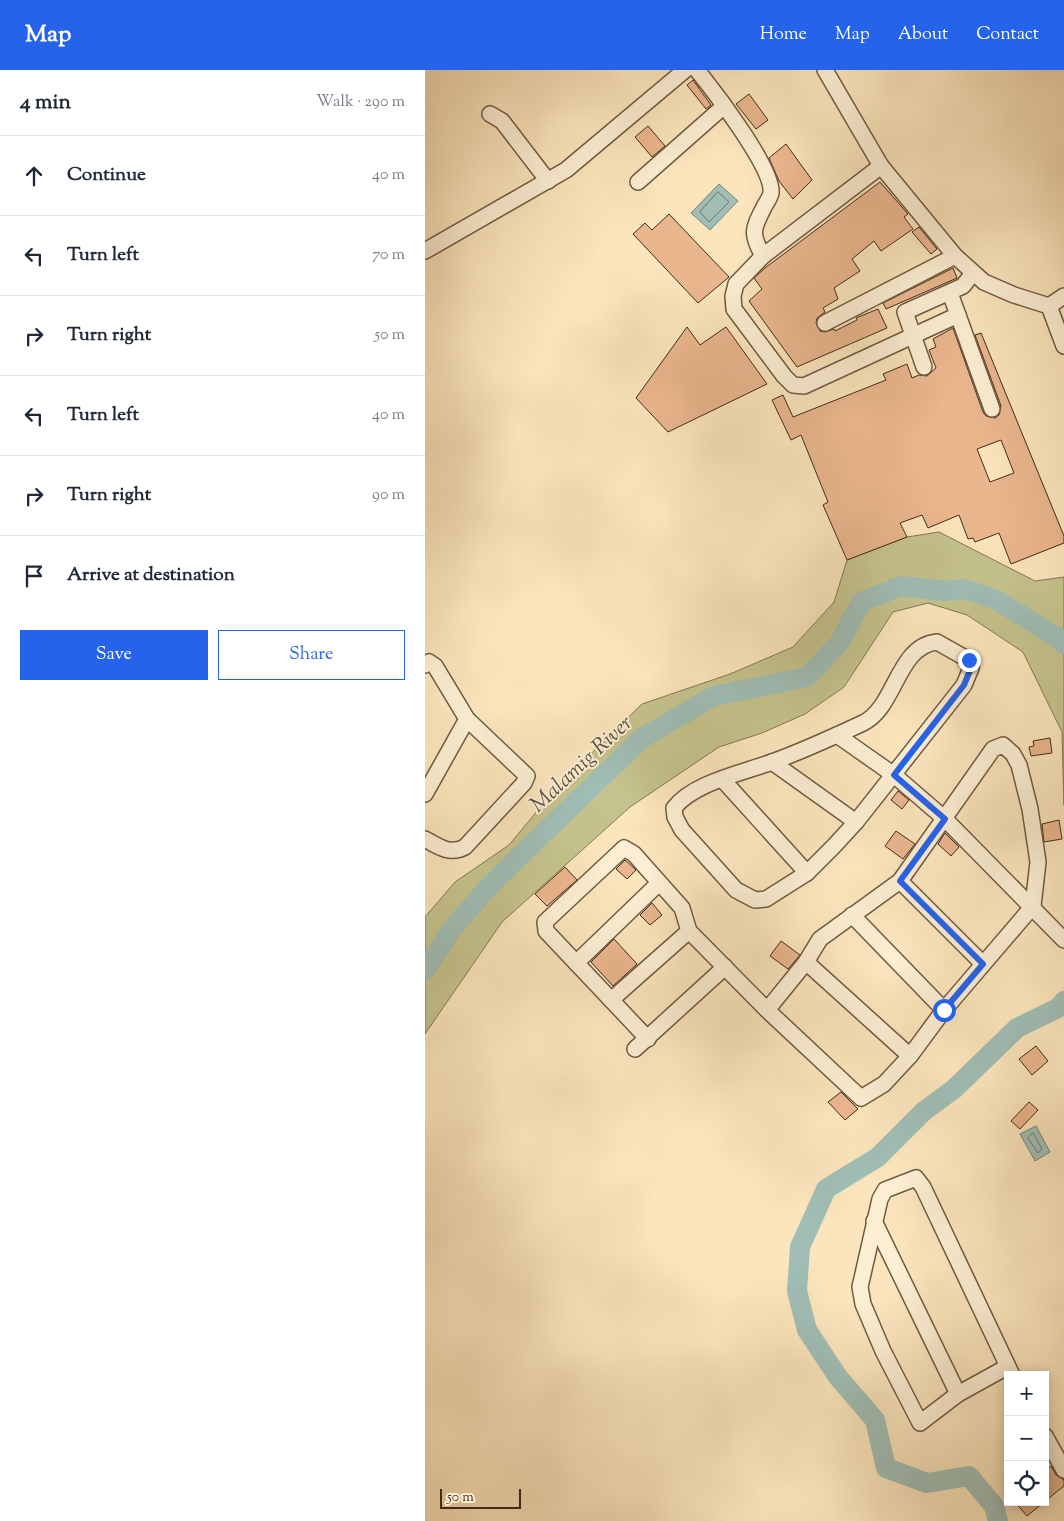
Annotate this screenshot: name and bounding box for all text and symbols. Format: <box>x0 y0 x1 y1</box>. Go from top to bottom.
text: Map <box>25 18 71 52</box>
text: Home <box>760 22 807 48</box>
text: Map <box>835 22 870 48</box>
text: About <box>898 22 948 48</box>
text: Contact <box>976 22 1039 48</box>
text: 4 min <box>20 88 71 118</box>
text: Walk · 290 m <box>316 91 405 114</box>
icon: ahead <box>20 162 48 190</box>
text: Continue <box>67 162 146 189</box>
text: 40 m <box>372 164 405 187</box>
icon: left <box>20 242 48 270</box>
text: Turn left <box>67 242 139 269</box>
text: 70 m <box>372 244 405 267</box>
icon: right <box>20 322 48 350</box>
text: Turn right <box>67 322 151 349</box>
text: 50 m <box>374 324 405 347</box>
icon: left <box>20 402 48 430</box>
text: Turn left <box>67 402 139 429</box>
text: 40 m <box>372 404 405 427</box>
icon: right <box>20 482 48 510</box>
text: Turn right <box>67 482 151 509</box>
text: 90 m <box>372 484 405 507</box>
icon: arrive <box>20 562 48 590</box>
text: Arrive at destination <box>67 562 235 589</box>
button: Save <box>20 630 208 680</box>
button: Share <box>218 630 405 680</box>
route end <box>958 649 981 672</box>
water label: Malamig River <box>523 709 641 821</box>
route start <box>933 999 956 1022</box>
map controls <box>1004 1371 1049 1506</box>
button: + <box>1004 1371 1049 1416</box>
button: − <box>1004 1416 1049 1461</box>
button: locate <box>1004 1461 1049 1506</box>
scale bar <box>440 1486 521 1509</box>
text: 50 m <box>447 1488 474 1508</box>

